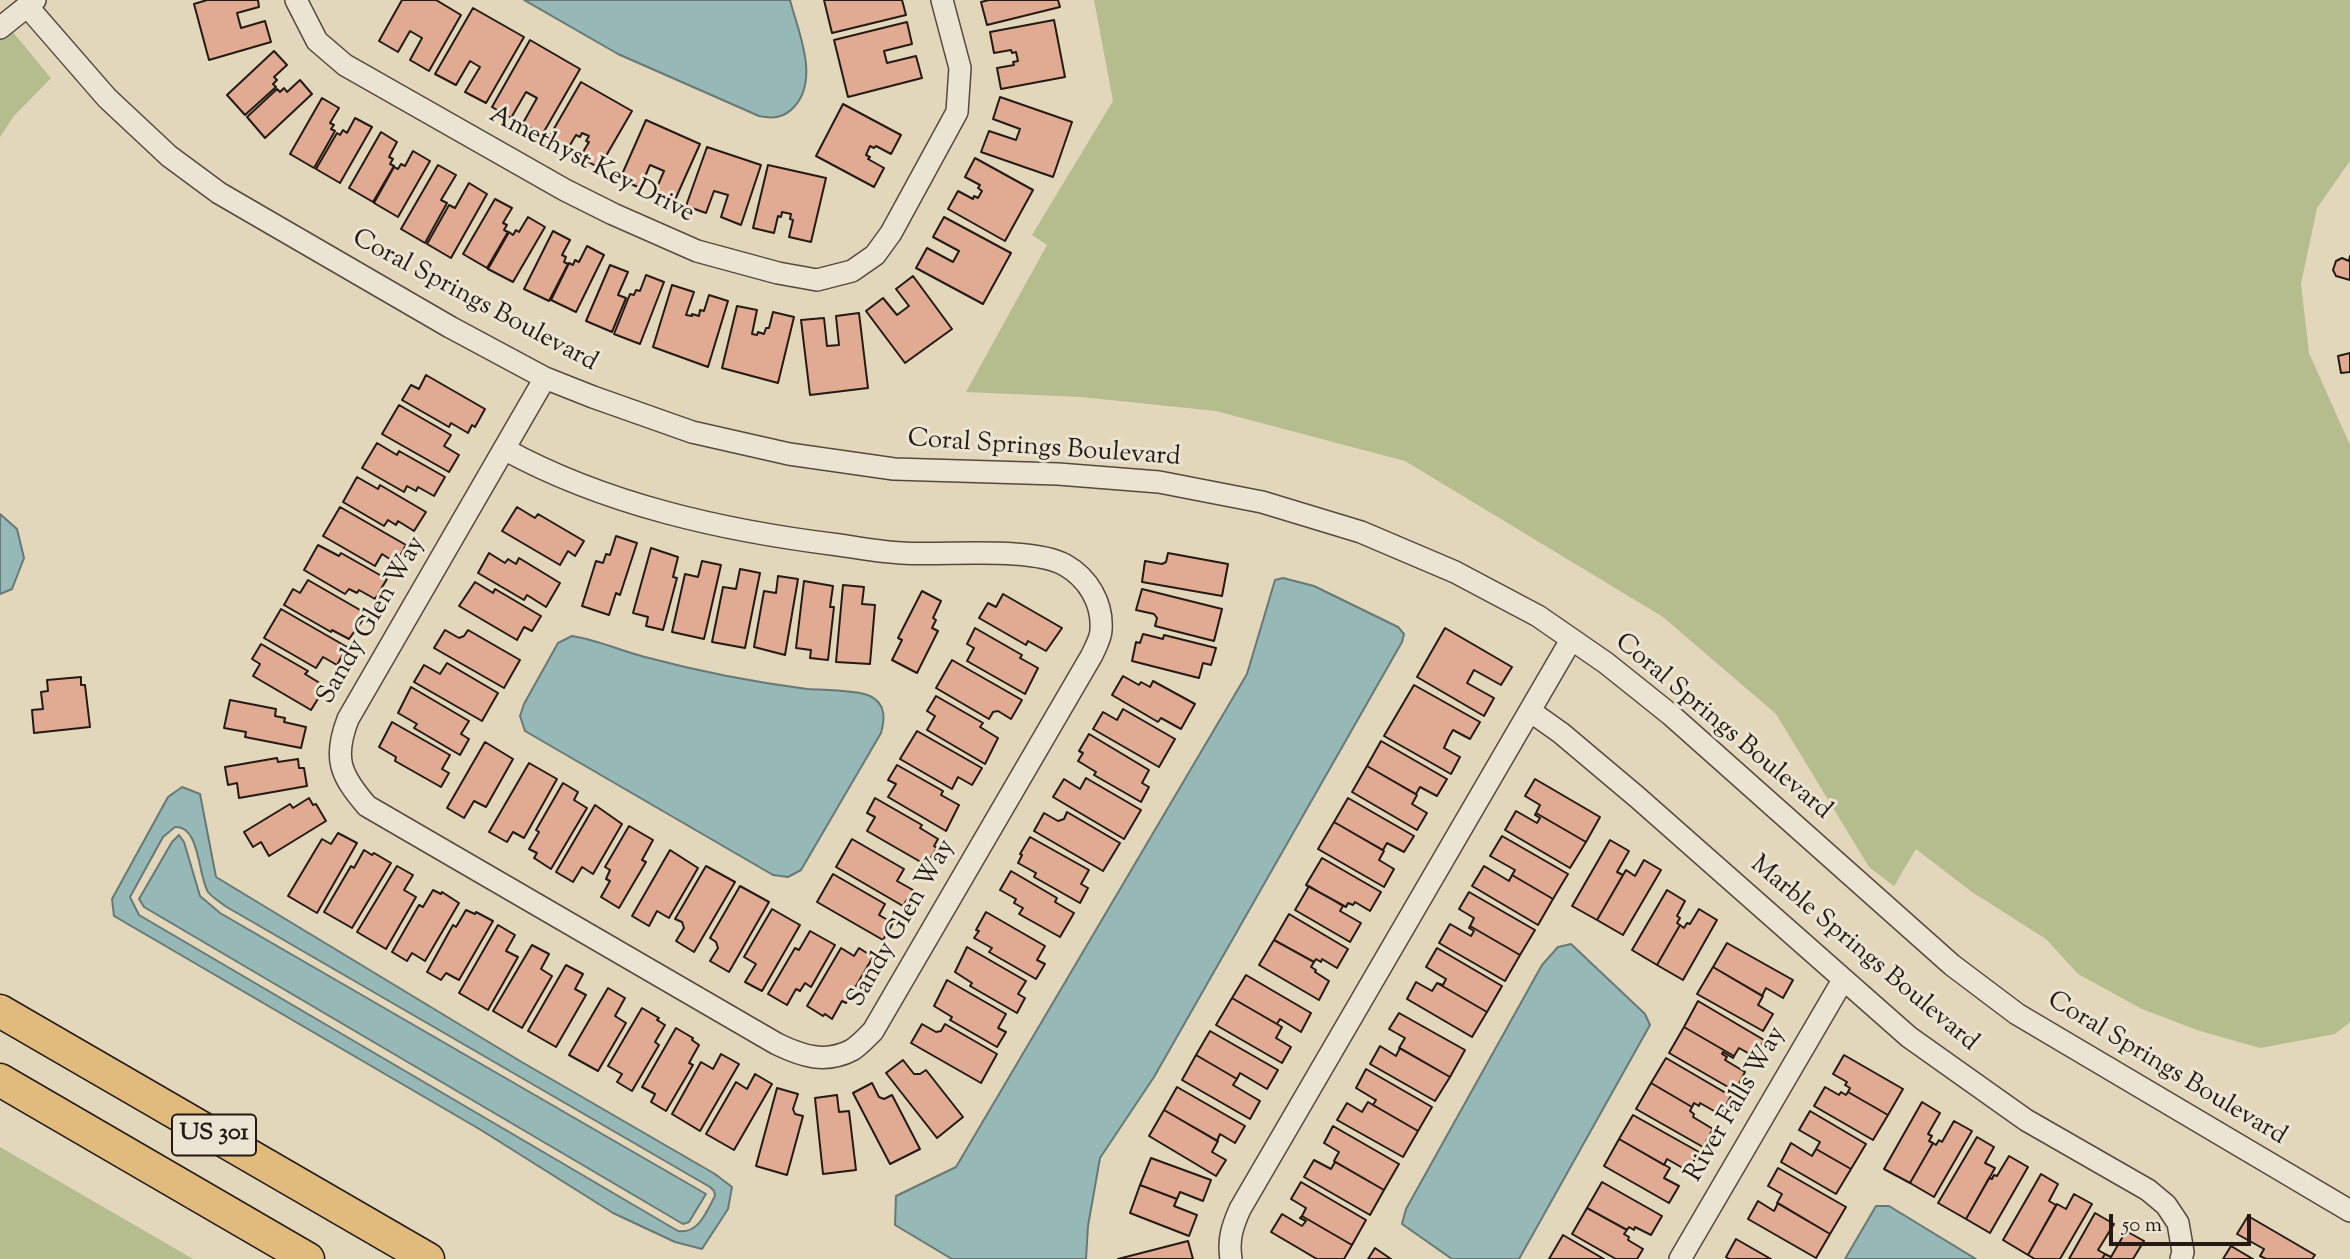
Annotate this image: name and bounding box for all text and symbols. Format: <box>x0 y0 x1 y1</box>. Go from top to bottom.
street label: Amethyst Key Drive <box>483 101 699 231</box>
street label: Coral Springs Boulevard <box>346 224 602 380</box>
street label: Coral Springs Boulevard <box>906 425 1182 475</box>
street label: Sandy Glen Way <box>312 531 434 711</box>
street label: Coral Springs Boulevard <box>1607 628 1837 828</box>
street label: Sandy Glen Way <box>842 834 964 1014</box>
street label: Marble Springs Boulevard <box>1743 850 1983 1060</box>
street label: Coral Springs Boulevard <box>2041 986 2291 1154</box>
street label: River Falls Way <box>1680 1022 1794 1188</box>
road number: US 301 <box>172 1114 256 1156</box>
scale bar <box>2112 1200 2254 1244</box>
text: 50 m <box>2122 1211 2162 1241</box>

